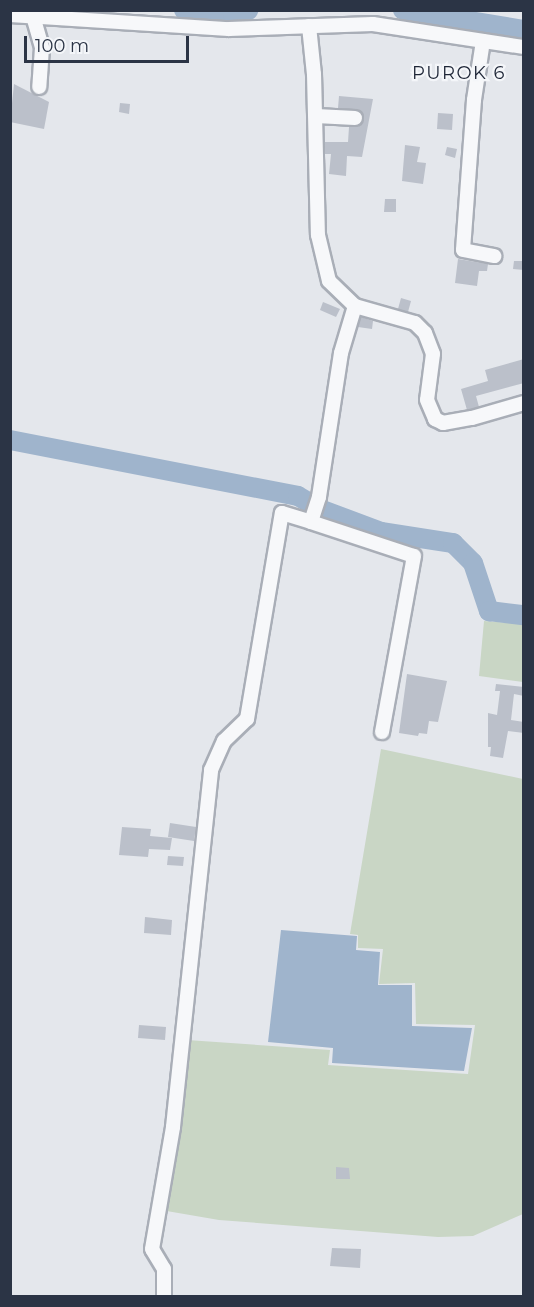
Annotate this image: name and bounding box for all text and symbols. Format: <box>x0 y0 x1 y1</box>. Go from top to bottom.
scale bar <box>27 24 192 62</box>
text: 100 m <box>35 35 89 57</box>
district label: PUROK 6 <box>412 62 506 84</box>

